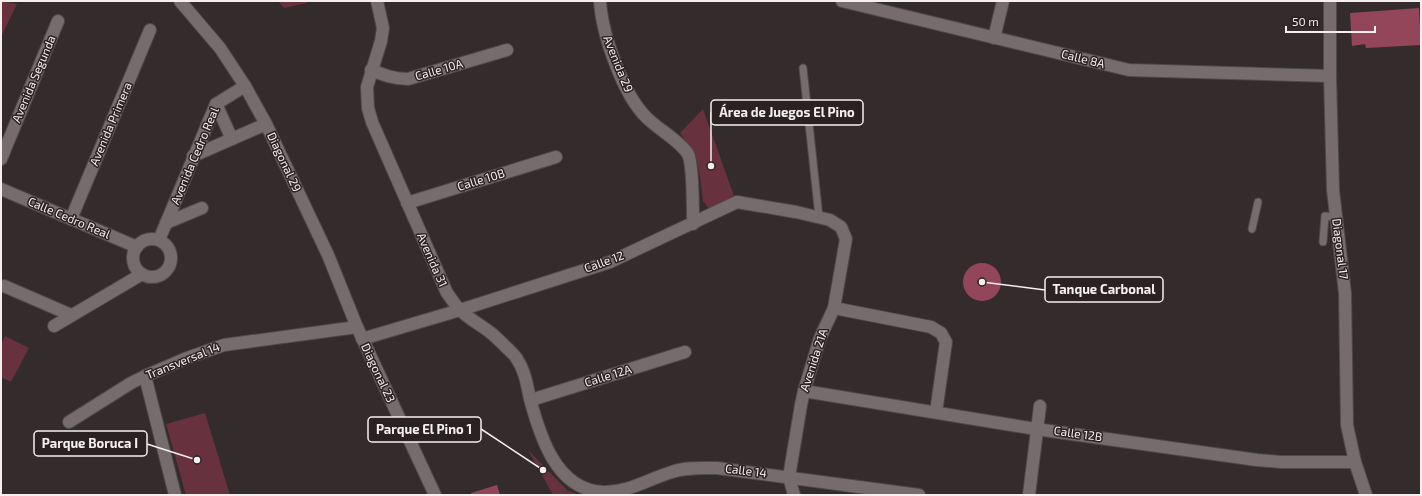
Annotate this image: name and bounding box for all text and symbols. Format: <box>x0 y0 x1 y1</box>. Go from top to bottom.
scale bar <box>1286 8 1375 34</box>
text: 50 m <box>1292 14 1319 28</box>
street label: Avenida Segunda <box>8 33 58 124</box>
street label: Avenida 29 <box>601 33 637 94</box>
street label: Calle 8A <box>1060 46 1107 70</box>
street label: Calle 10A <box>413 55 465 83</box>
street label: Avenida Primera <box>86 80 134 167</box>
callout: Área de Juegos El Pino <box>711 100 863 125</box>
text: Área de Juegos El Pino <box>719 103 855 120</box>
street label: Avenida Cedro Real <box>167 104 221 206</box>
street label: Diagonal 29 <box>265 130 305 194</box>
street label: Calle 10B <box>455 165 506 193</box>
street label: Calle Cedro Real <box>26 193 113 241</box>
street label: Diagonal 17 <box>1330 218 1352 280</box>
street label: Avenida 31 <box>415 230 451 289</box>
street label: Calle 12 <box>582 247 626 275</box>
callout: Tanque Carbonal <box>1045 277 1163 302</box>
text: Tanque Carbonal <box>1053 281 1156 297</box>
street label: Avenida 21A <box>796 326 830 393</box>
street label: Transversal 14 <box>144 339 222 381</box>
street label: Diagonal 23 <box>359 341 399 405</box>
street label: Calle 12A <box>582 361 634 389</box>
callout: Parque El Pino 1 <box>368 417 481 442</box>
text: Parque El Pino 1 <box>376 421 472 437</box>
street label: Calle 12B <box>1053 423 1103 443</box>
callout: Parque Boruca I <box>34 431 147 456</box>
text: Parque Boruca I <box>42 435 138 451</box>
street label: Calle 14 <box>725 461 768 480</box>

